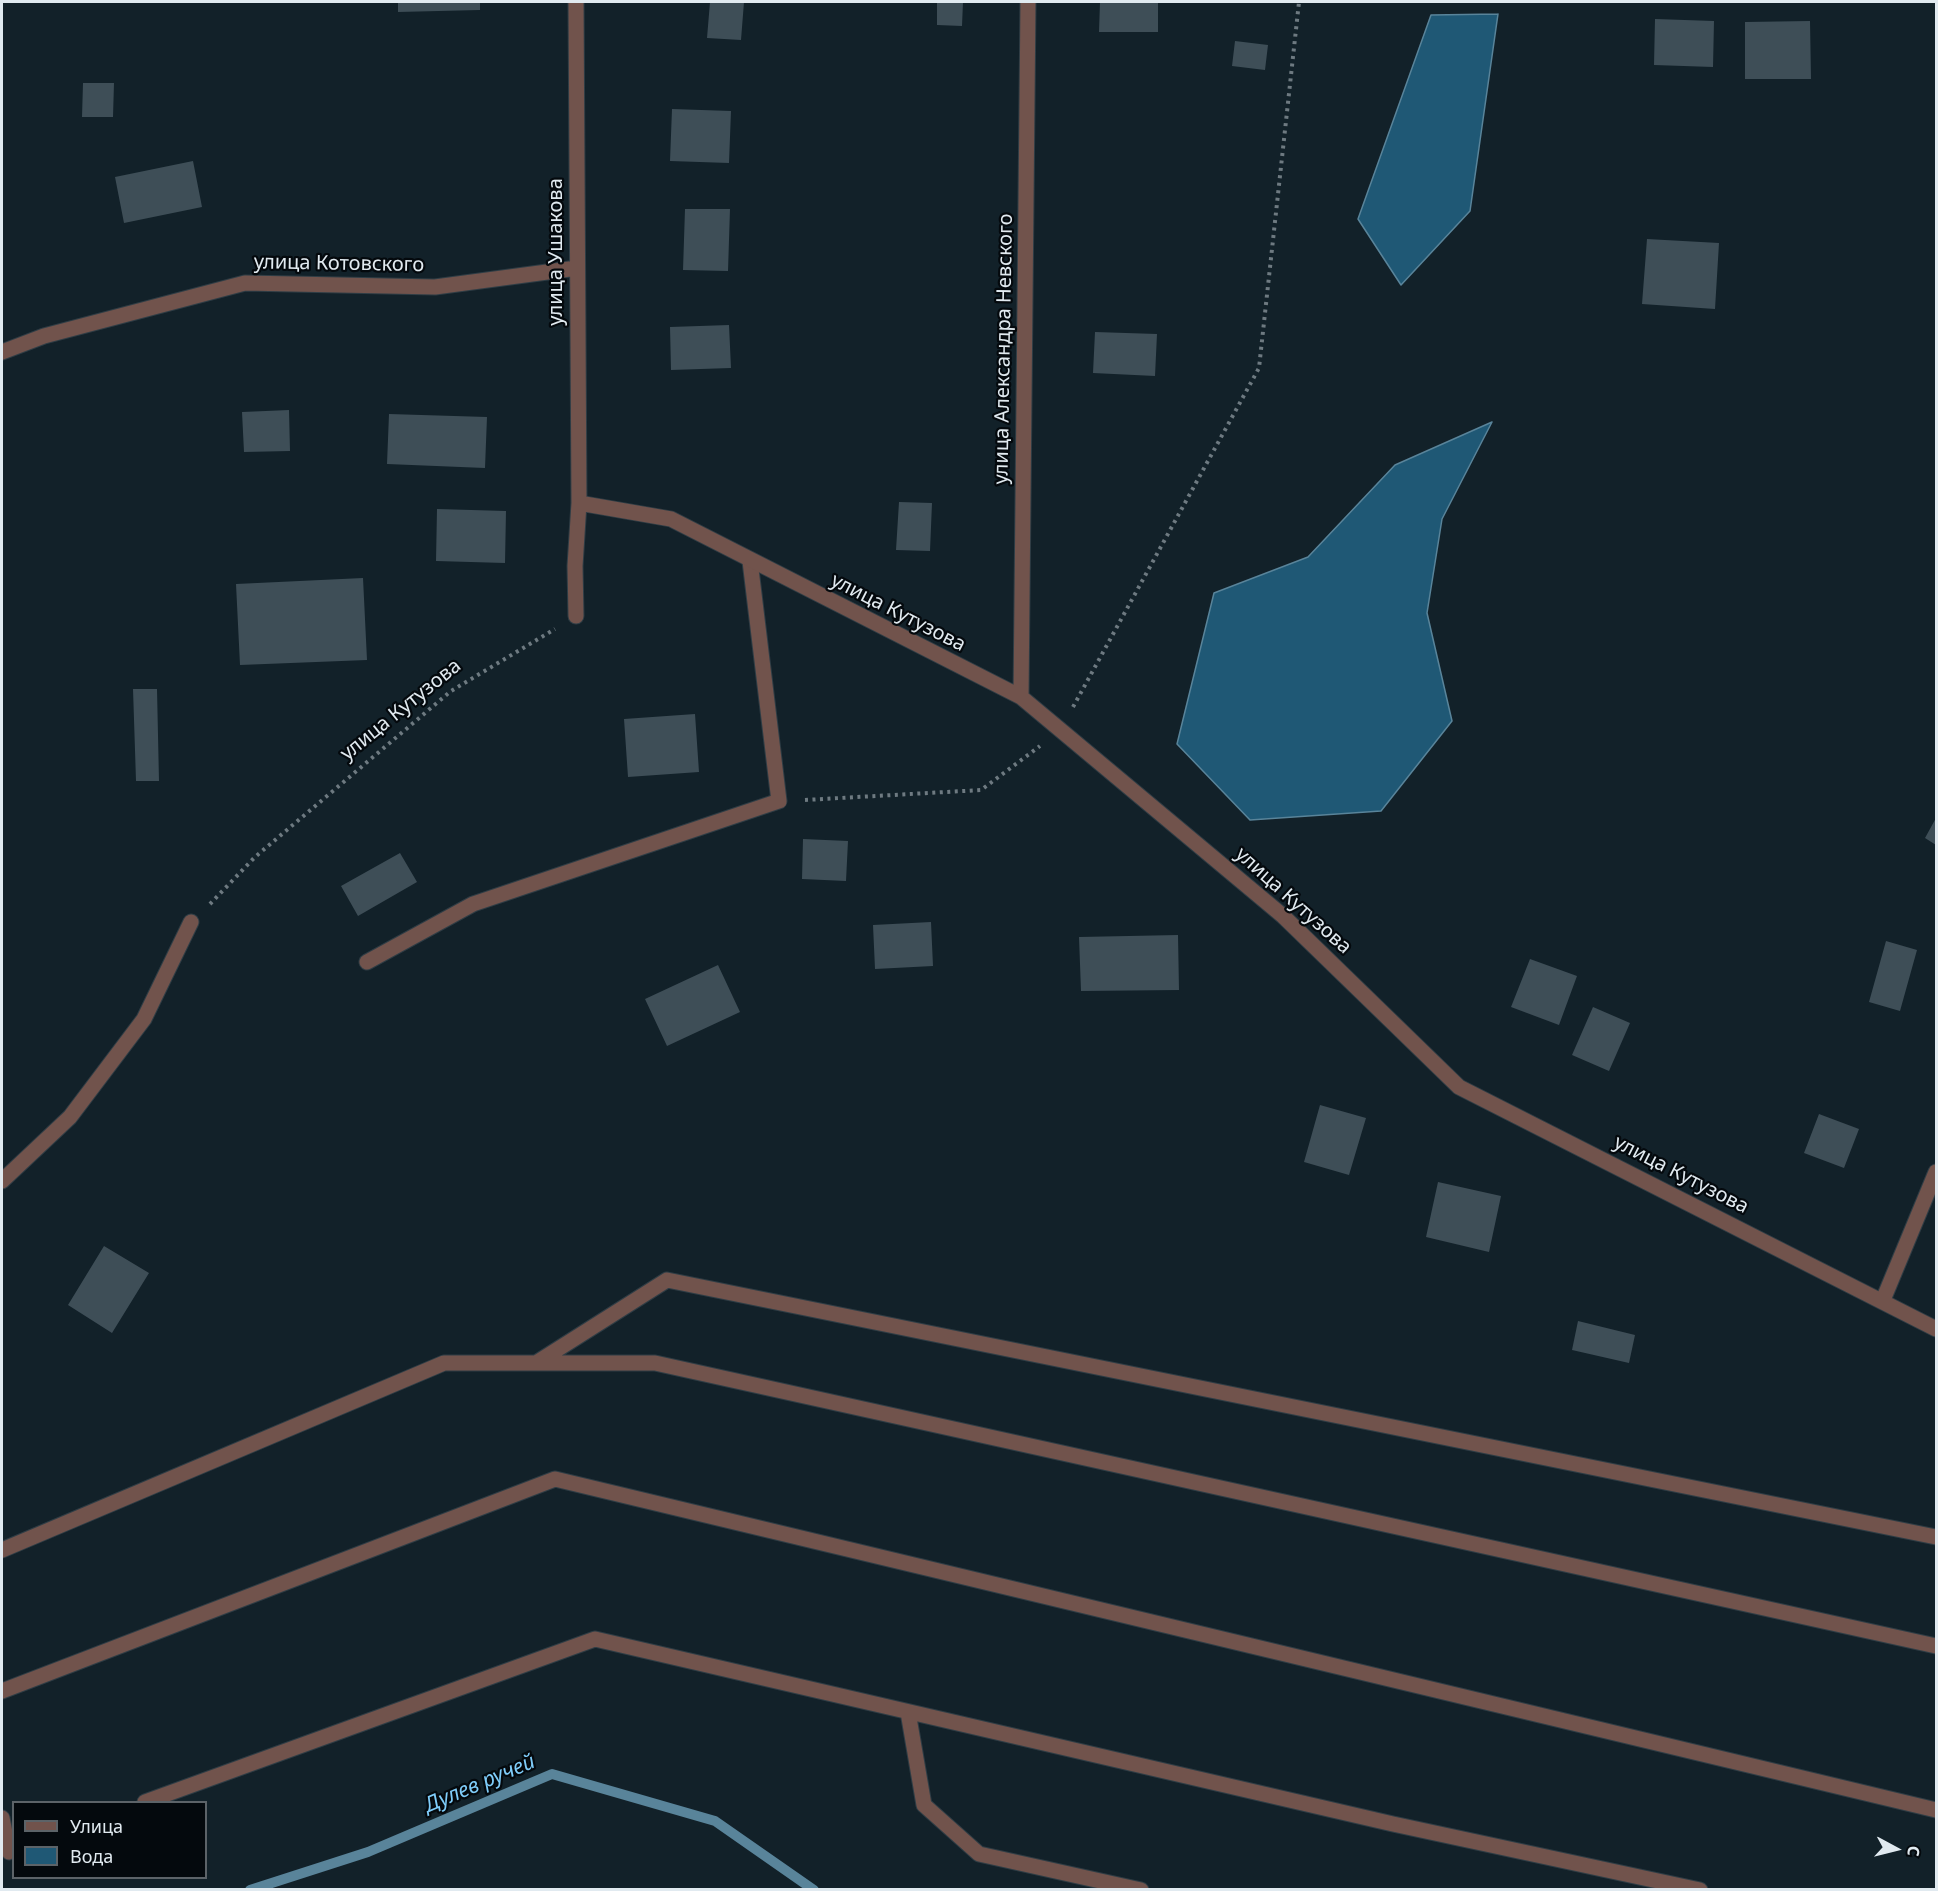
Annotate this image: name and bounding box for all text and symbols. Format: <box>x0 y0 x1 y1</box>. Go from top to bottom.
street label: улица Ушакова <box>544 178 568 326</box>
street label: улица Александра Невского <box>990 213 1018 485</box>
street label: улица Котовского <box>254 251 424 277</box>
street label: улица Кутузова <box>827 569 969 657</box>
street label: улица Кутузова <box>336 654 466 766</box>
street label: улица Кутузова <box>1230 843 1356 959</box>
street label: улица Кутузова <box>1610 1131 1752 1219</box>
water label: Дулев ручей <box>421 1749 539 1819</box>
legend <box>12 1801 207 1879</box>
text: Улица <box>70 1814 123 1838</box>
north arrow <box>1866 1819 1926 1879</box>
text: Вода <box>70 1844 113 1868</box>
text: С <box>1902 1845 1925 1858</box>

